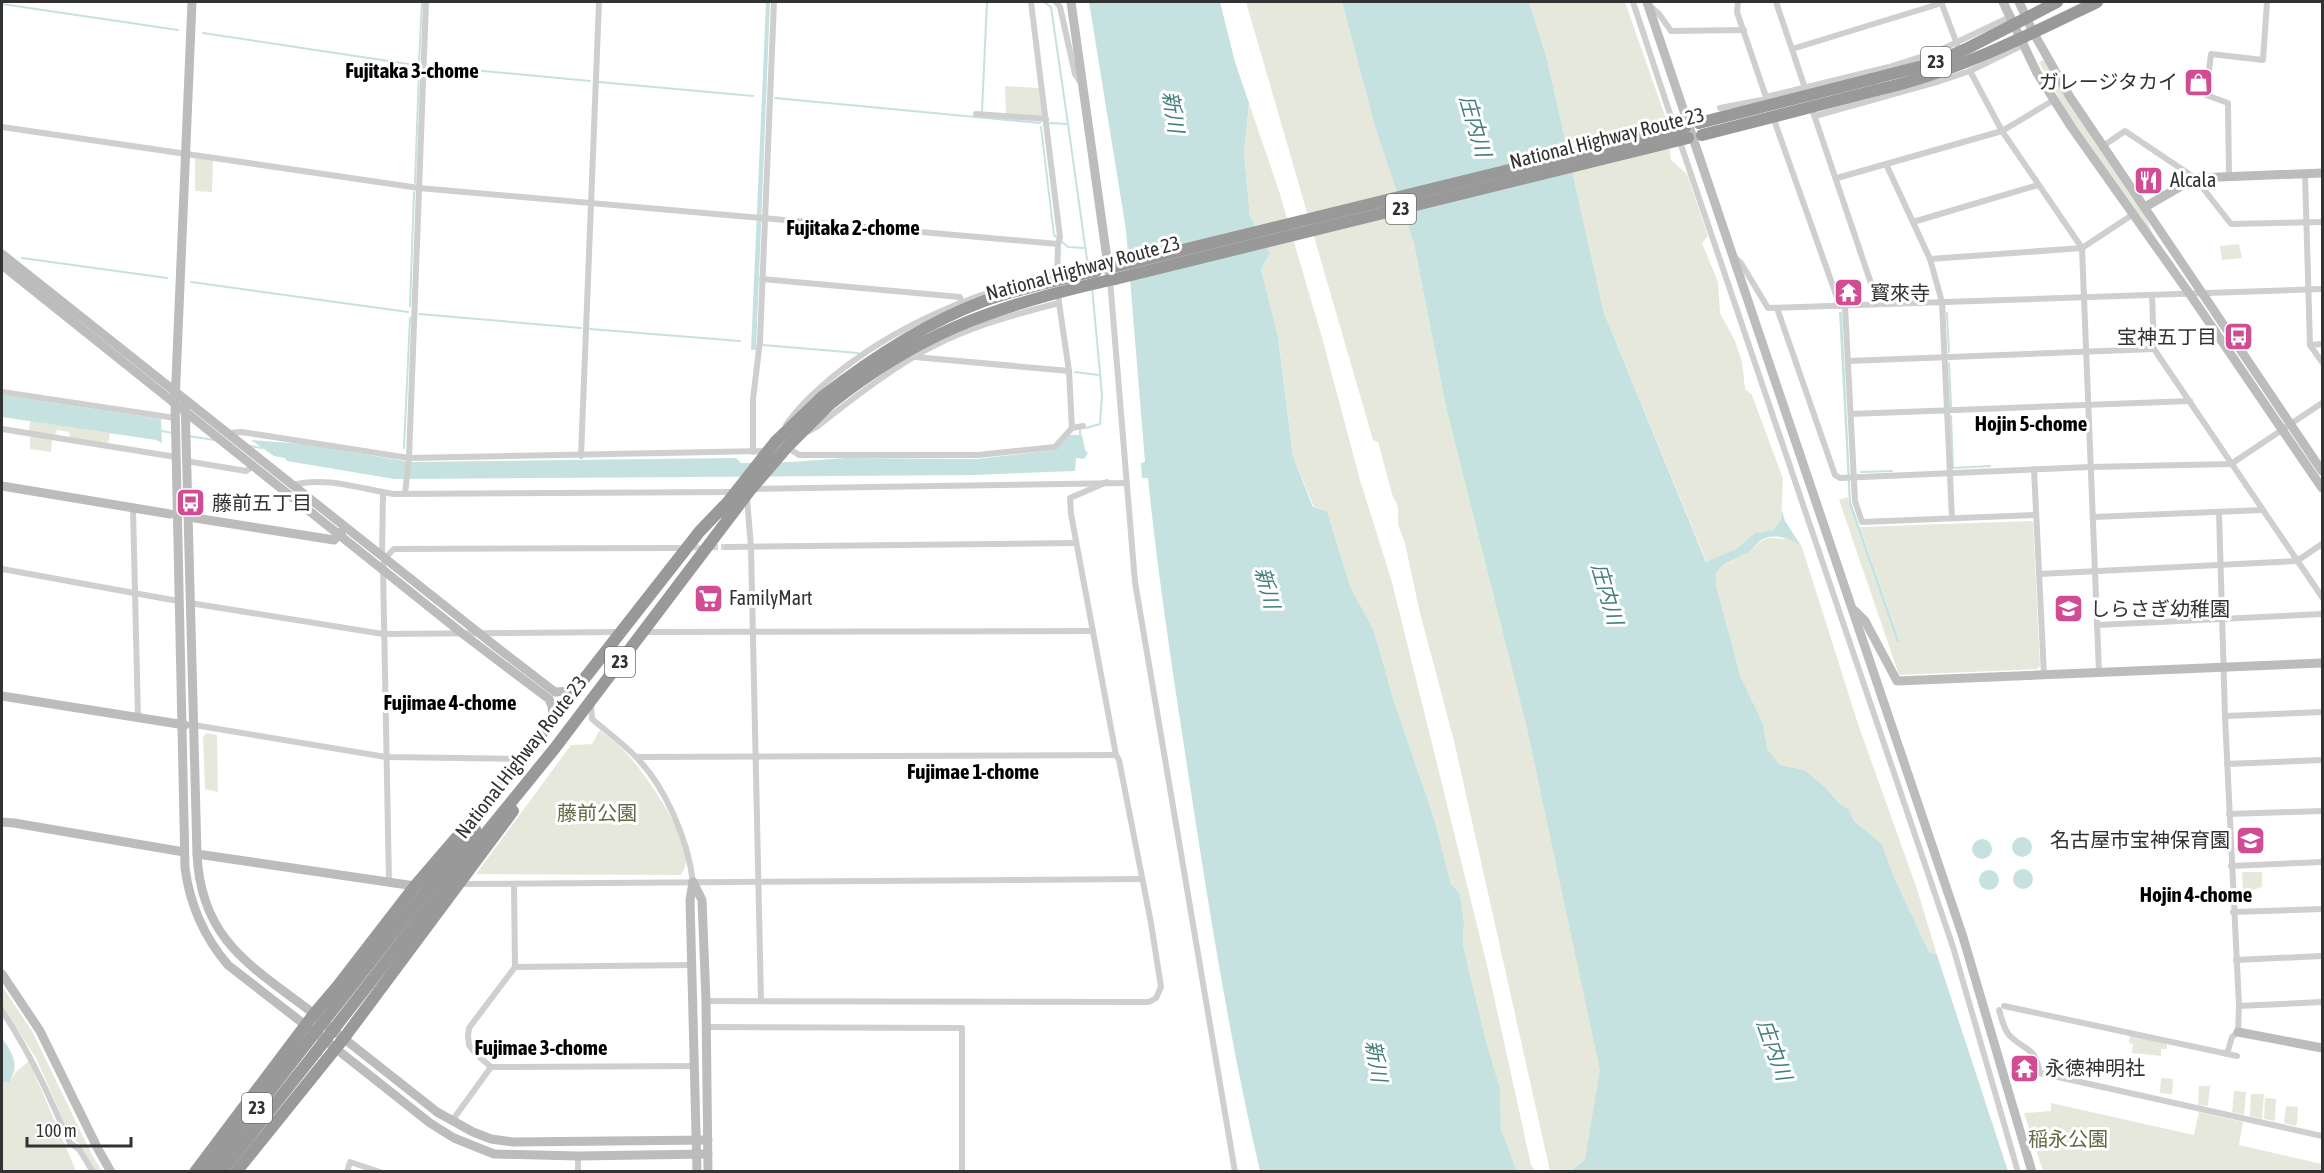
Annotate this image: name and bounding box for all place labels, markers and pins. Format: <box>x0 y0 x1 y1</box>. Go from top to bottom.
shop icon: ガレージタカイ <box>2183 66 2215 98</box>
place label: ガレージタカイ <box>2039 70 2178 93</box>
restaurant icon: Alcala <box>2133 164 2165 196</box>
place label: Alcala <box>2170 168 2216 191</box>
temple icon: 寳來寺 <box>1833 277 1865 309</box>
place label: 寳來寺 <box>1870 281 1930 304</box>
bus stop icon: 宝神五丁目 <box>2222 321 2254 353</box>
place label: 宝神五丁目 <box>2117 325 2217 348</box>
bus stop icon: 藤前五丁目 <box>175 487 207 519</box>
place label: 藤前五丁目 <box>212 491 312 514</box>
supermarket icon: FamilyMart <box>692 582 724 614</box>
place label: FamilyMart <box>729 586 813 609</box>
school or university icon: しらさぎ幼稚園 <box>2053 593 2085 625</box>
place label: しらさぎ幼稚園 <box>2090 597 2230 620</box>
school or university icon: 名古屋市宝神保育園 <box>2235 824 2267 856</box>
place label: 名古屋市宝神保育園 <box>2050 828 2230 851</box>
temple icon: 永徳神明社 <box>2008 1052 2040 1084</box>
place label: 永徳神明社 <box>2045 1056 2145 1079</box>

